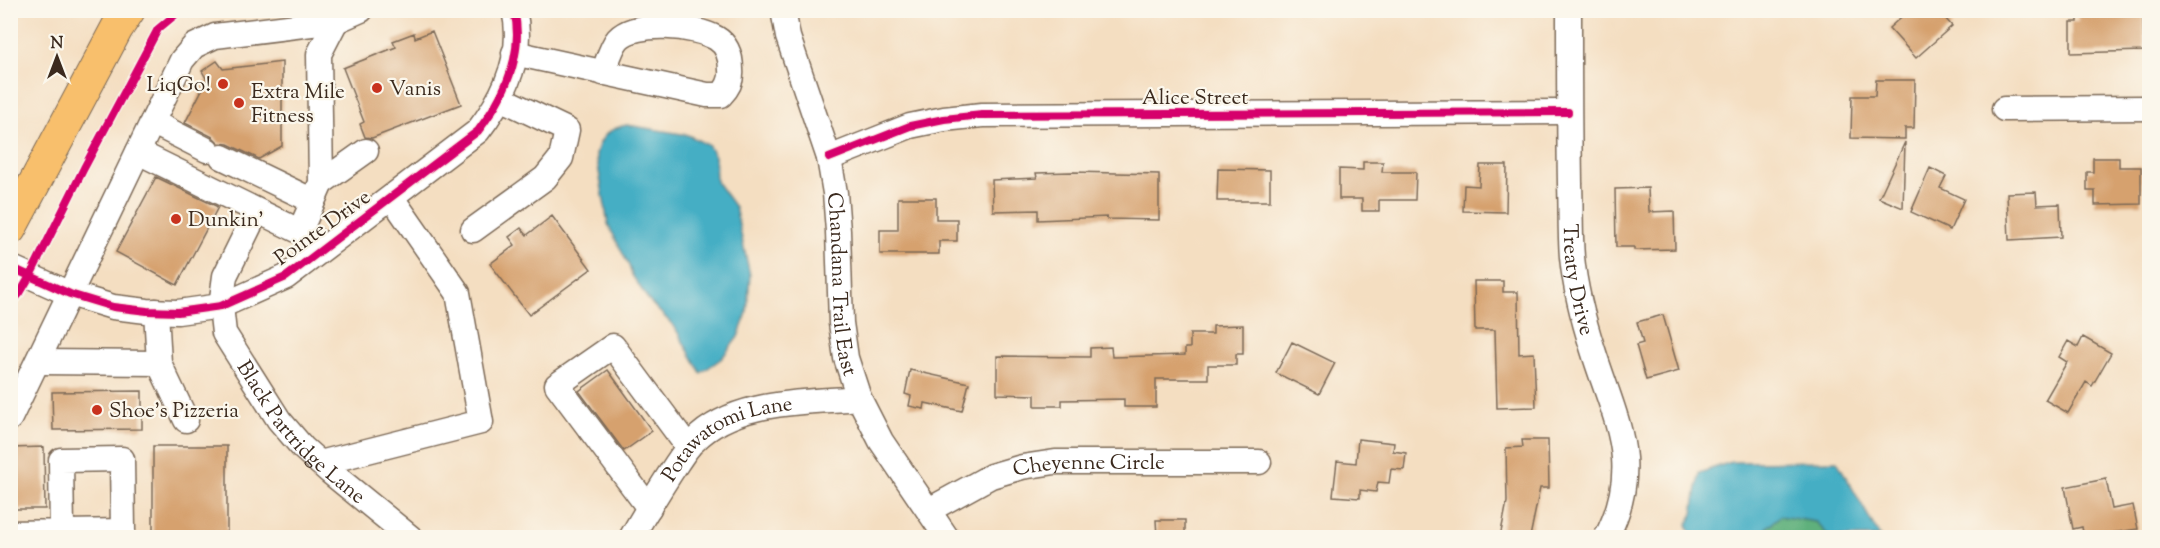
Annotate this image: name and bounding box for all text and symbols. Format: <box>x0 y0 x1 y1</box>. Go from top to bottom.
north arrow <box>27 27 87 87</box>
text: N <box>51 33 64 56</box>
place label: LiqGo! <box>146 71 211 101</box>
place label: Vanis <box>389 75 441 105</box>
marker: LiqGo! <box>216 77 230 91</box>
place label: Extra Mile Fitness <box>251 78 345 132</box>
marker: Vanis <box>370 81 384 95</box>
street label: Alice Street <box>1142 84 1248 114</box>
marker: Extra Mile Fitness <box>232 96 246 110</box>
street label: Pointe Drive <box>269 183 378 274</box>
street label: Chandana Trail East <box>818 191 864 380</box>
place label: Dunkin' <box>188 206 264 236</box>
marker: Dunkin' <box>169 212 183 226</box>
street label: Treaty Drive <box>1554 223 1601 339</box>
street label: Black Partridge Lane <box>228 355 371 512</box>
street label: Potawatomi Lane <box>655 390 794 488</box>
place label: Shoe's Pizzeria <box>109 397 239 427</box>
marker: Shoe's Pizzeria <box>90 403 104 417</box>
street label: Cheyenne Circle <box>1009 449 1165 486</box>

